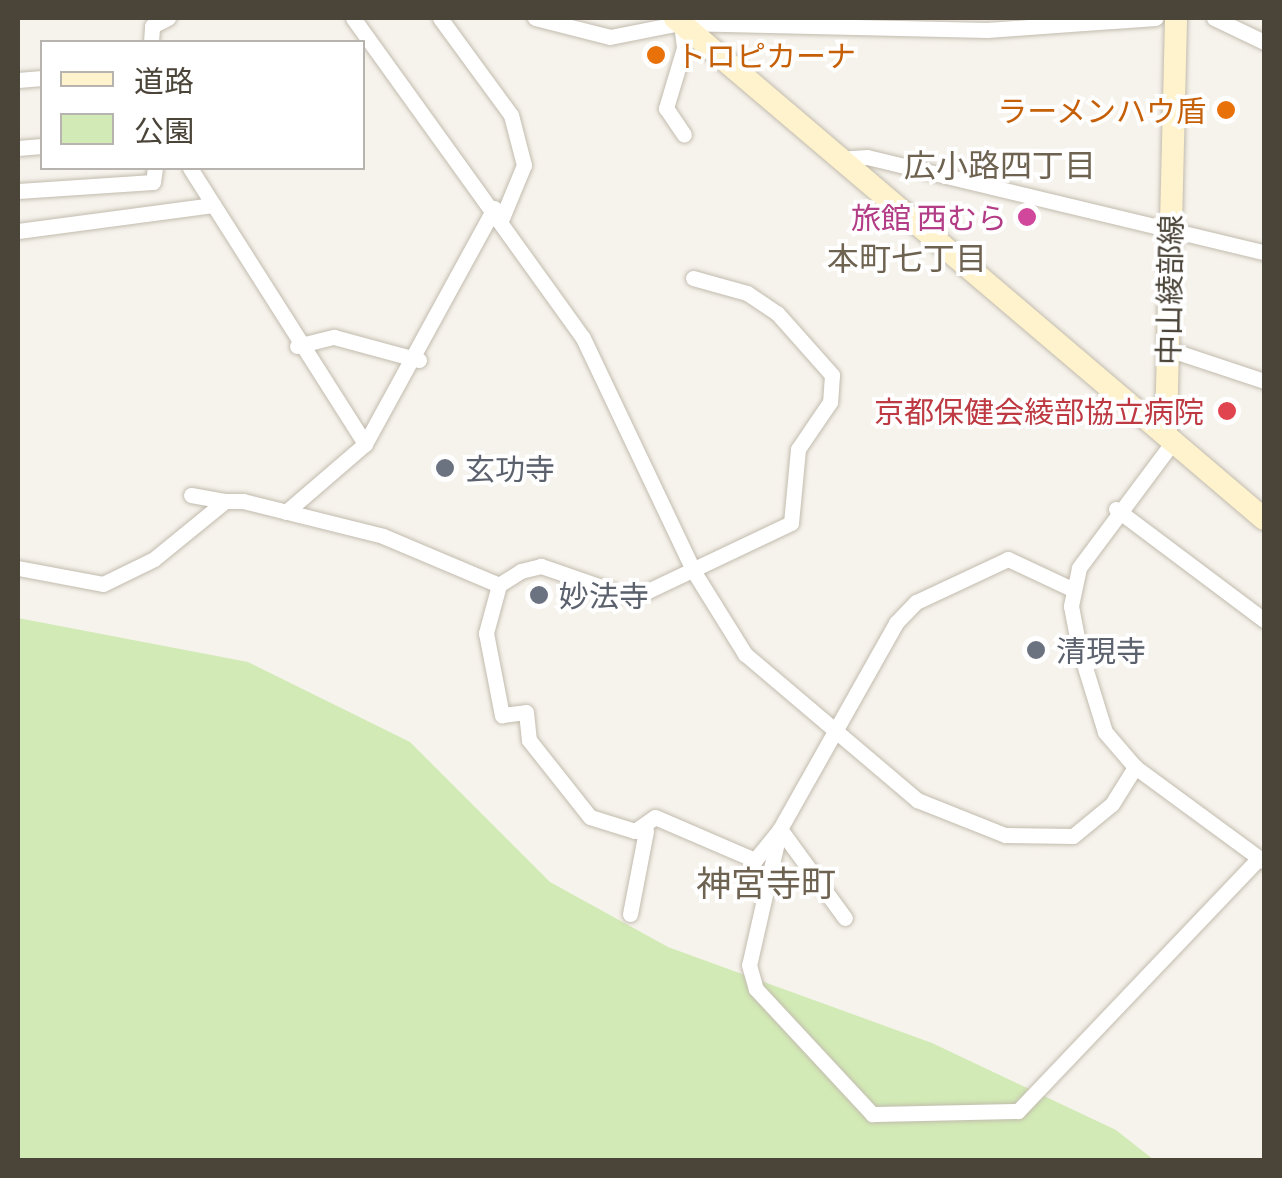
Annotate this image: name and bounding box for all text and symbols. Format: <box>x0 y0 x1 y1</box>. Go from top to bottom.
place label: トロピカーナ <box>676 37 856 73</box>
legend <box>40 40 365 170</box>
marker: トロピカーナ <box>645 44 667 66</box>
text: 道路 <box>134 62 194 98</box>
place label: ラーメンハウ盾 <box>996 92 1206 128</box>
marker: ラーメンハウ盾 <box>1215 99 1237 121</box>
text: 公園 <box>134 112 194 148</box>
district label: 広小路四丁目 <box>904 145 1096 183</box>
place label: 旅館 西むら <box>851 199 1007 235</box>
marker: 旅館 西むら <box>1016 206 1038 228</box>
street label: 中山綾部線 <box>1150 215 1188 365</box>
district label: 本町七丁目 <box>827 238 987 276</box>
place label: 京都保健会綾部協立病院 <box>874 393 1204 429</box>
marker: 京都保健会綾部協立病院 <box>1214 398 1240 424</box>
place label: 玄功寺 <box>465 450 555 486</box>
marker: 玄功寺 <box>434 457 456 479</box>
place label: 妙法寺 <box>559 577 649 613</box>
marker: 妙法寺 <box>528 584 550 606</box>
place label: 清現寺 <box>1056 632 1146 668</box>
marker: 清現寺 <box>1025 639 1047 661</box>
district label: 神宮寺町 <box>696 861 836 903</box>

